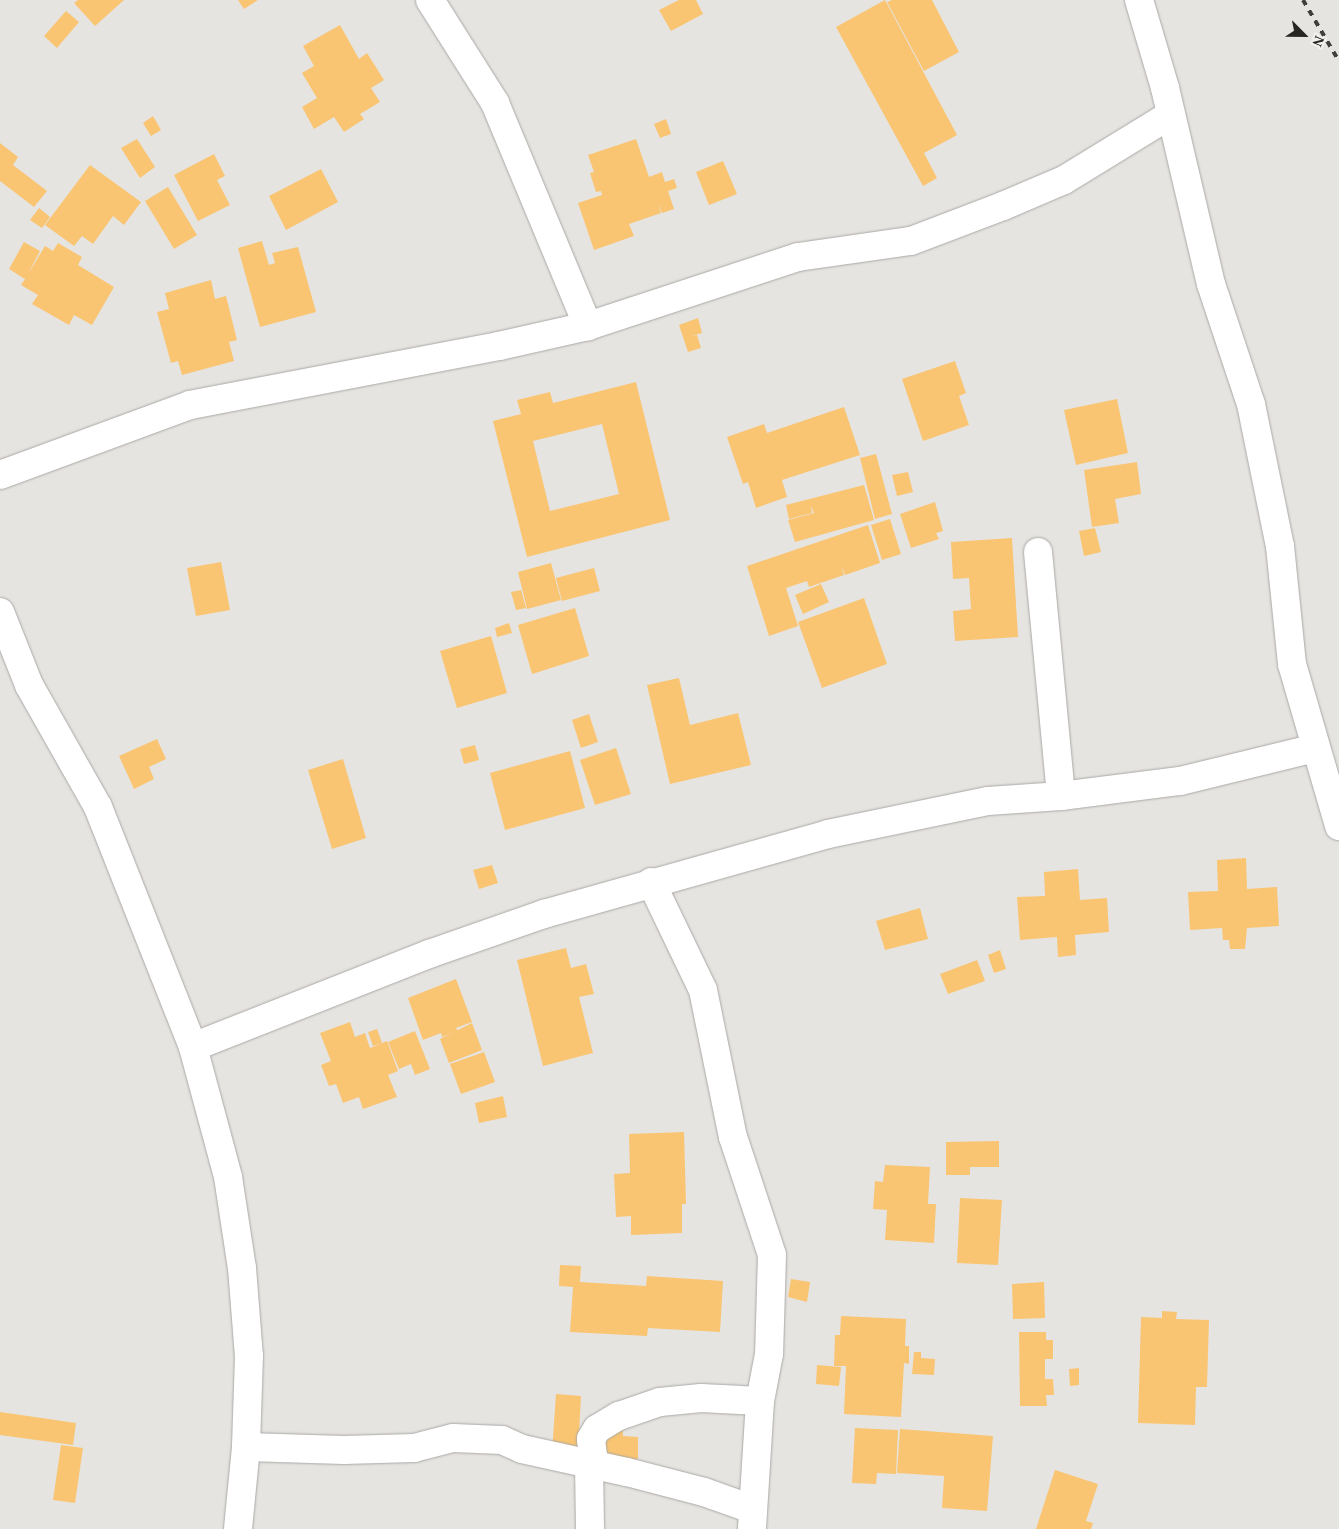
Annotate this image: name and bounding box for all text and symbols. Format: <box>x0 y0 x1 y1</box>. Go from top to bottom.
north arrow <box>1279 10 1329 60</box>
text: N <box>1309 33 1327 49</box>

